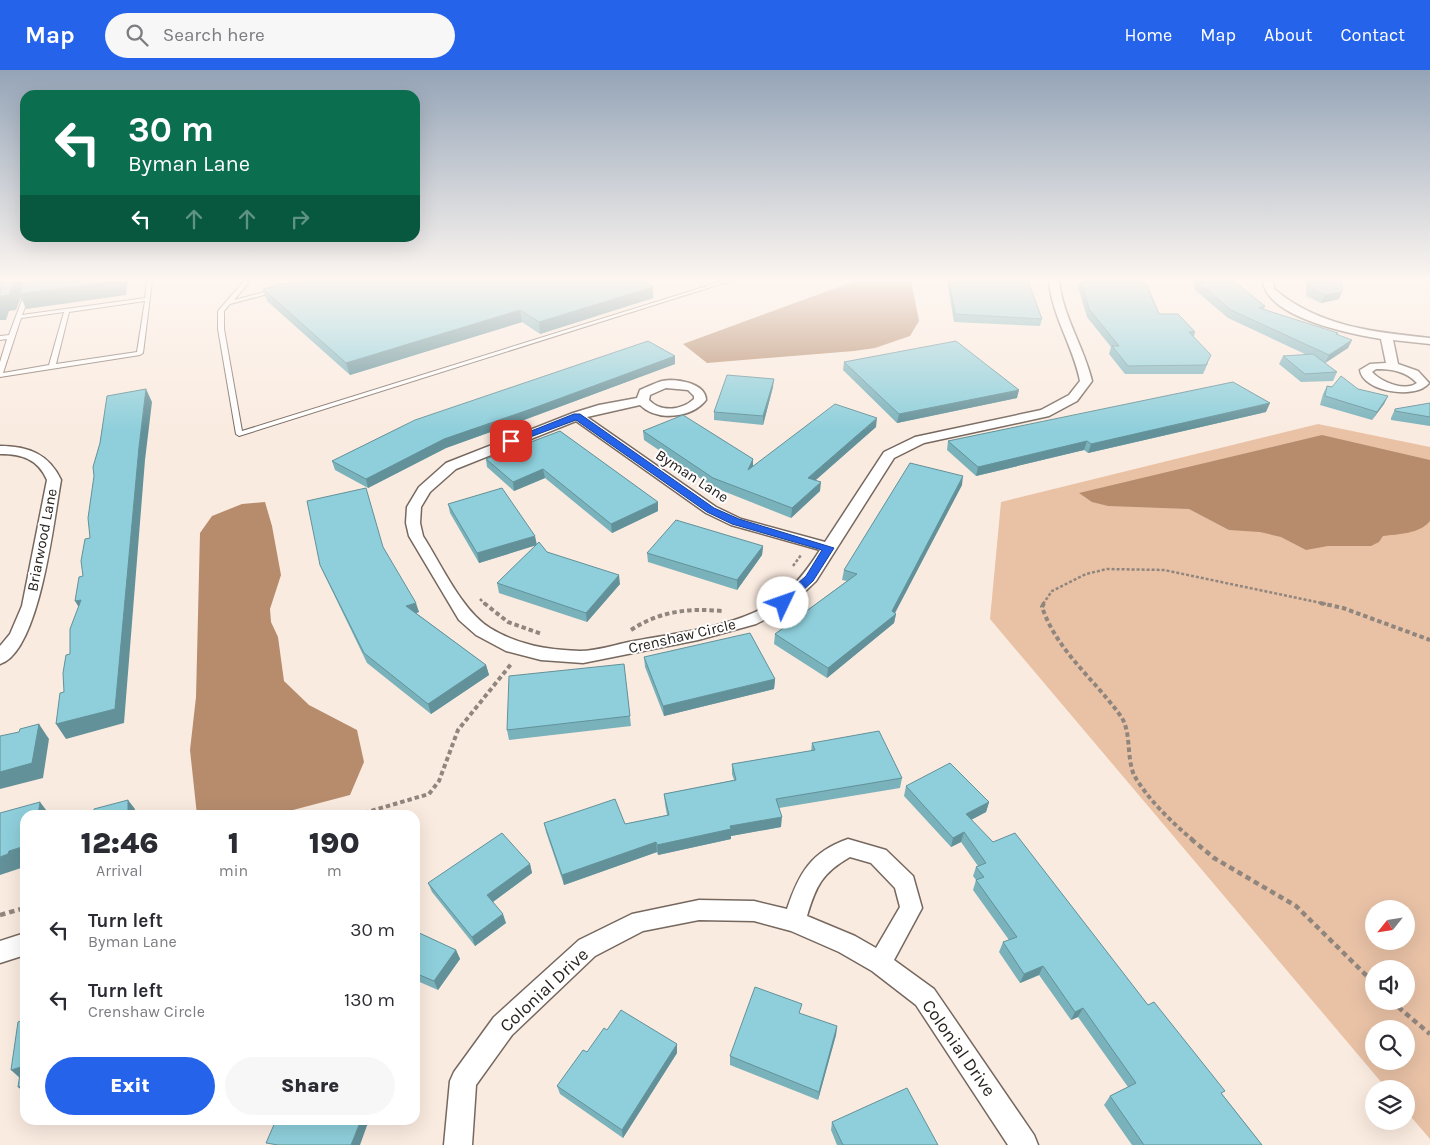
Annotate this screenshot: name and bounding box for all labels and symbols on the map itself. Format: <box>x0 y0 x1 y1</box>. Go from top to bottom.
pin <box>490 420 532 462</box>
street label: Byman Lane <box>652 446 732 506</box>
street label: Briarwood Lane <box>23 487 61 593</box>
position arrow <box>756 576 808 628</box>
street label: Crenshaw Circle <box>627 615 737 657</box>
north arrow <box>1365 900 1415 950</box>
street label: Colonial Drive <box>495 943 593 1037</box>
street label: Colonial Drive <box>918 995 1000 1101</box>

